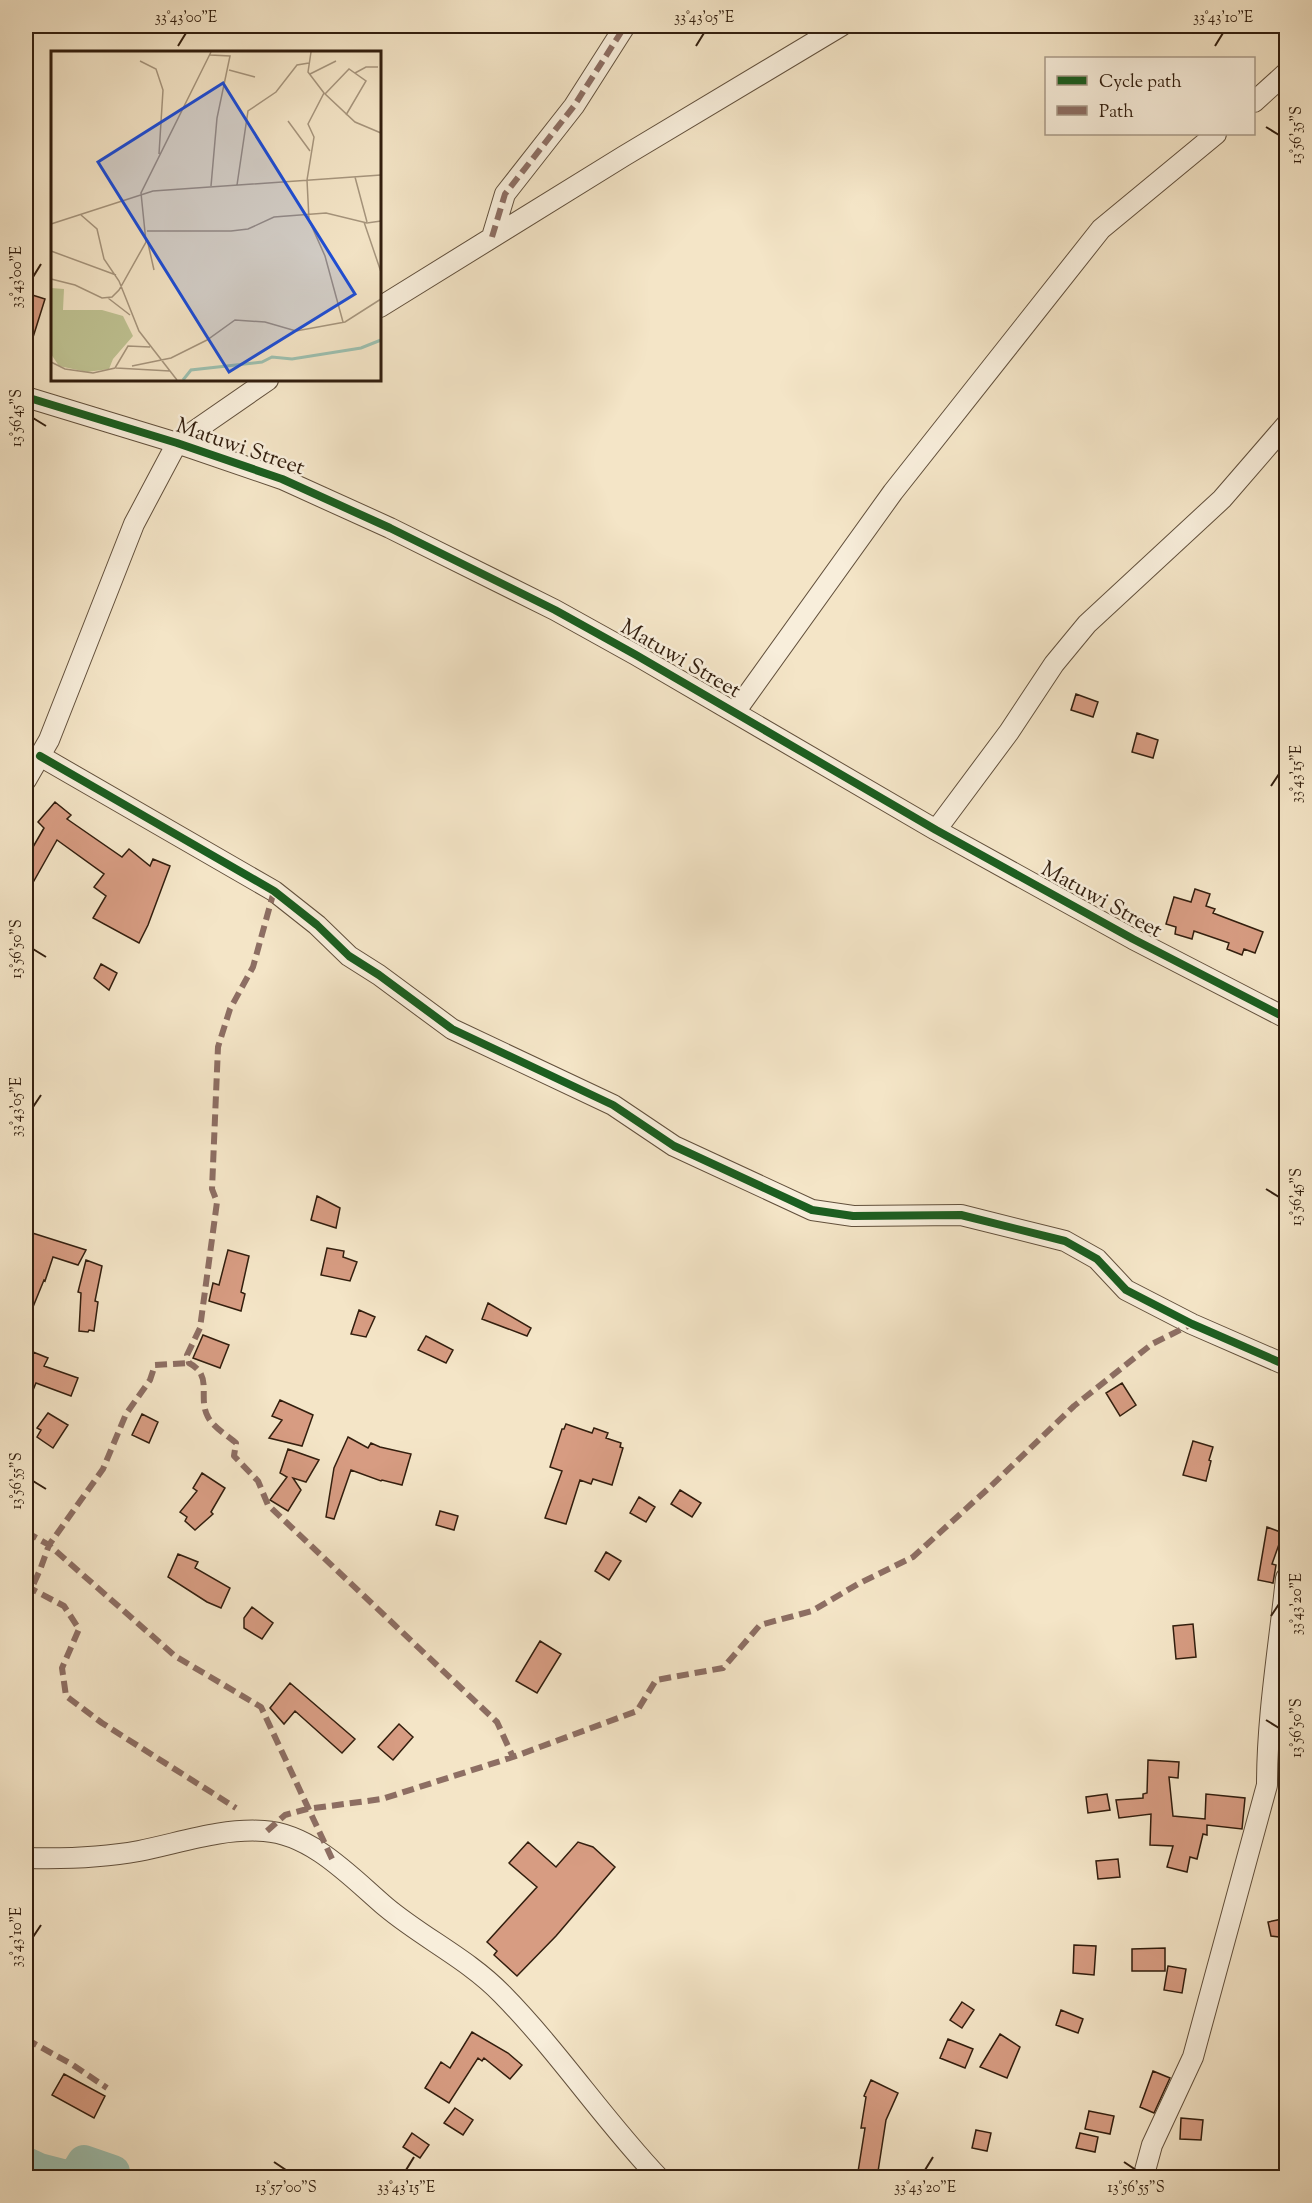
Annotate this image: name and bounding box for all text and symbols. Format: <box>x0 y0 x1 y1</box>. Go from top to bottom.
text: 33°43'00"E <box>155 8 217 29</box>
text: 33°43'05"E <box>674 8 734 29</box>
text: 33°43'10"E <box>1193 8 1253 29</box>
inset map <box>51 51 381 381</box>
legend <box>1045 57 1255 135</box>
text: Cycle path <box>1099 70 1182 96</box>
text: Path <box>1099 100 1134 126</box>
text: 13°56'35"S <box>1287 106 1308 164</box>
text: 33°43'00"E <box>7 246 28 308</box>
text: 13°56'45"S <box>7 389 28 447</box>
street label: Matuwi Street <box>171 411 309 485</box>
street label: Matuwi Street <box>614 613 747 708</box>
text: 33°43'15"E <box>1287 745 1308 803</box>
street label: Matuwi Street <box>1034 854 1168 948</box>
text: 13°56'50"S <box>7 919 28 979</box>
text: 33°43'05"E <box>7 1077 28 1137</box>
text: 13°56'45"S <box>1287 1168 1308 1226</box>
text: 13°56'55"S <box>7 1452 28 1510</box>
text: 33°43'20"E <box>1287 1573 1308 1635</box>
text: 13°56'50"S <box>1287 1698 1308 1758</box>
text: 33°43'10"E <box>7 1907 28 1967</box>
text: 13°57'00"S <box>255 2178 317 2199</box>
text: 33°43'15"E <box>377 2178 435 2199</box>
text: 33°43'20"E <box>894 2178 956 2199</box>
text: 13°56'55"S <box>1107 2178 1165 2199</box>

